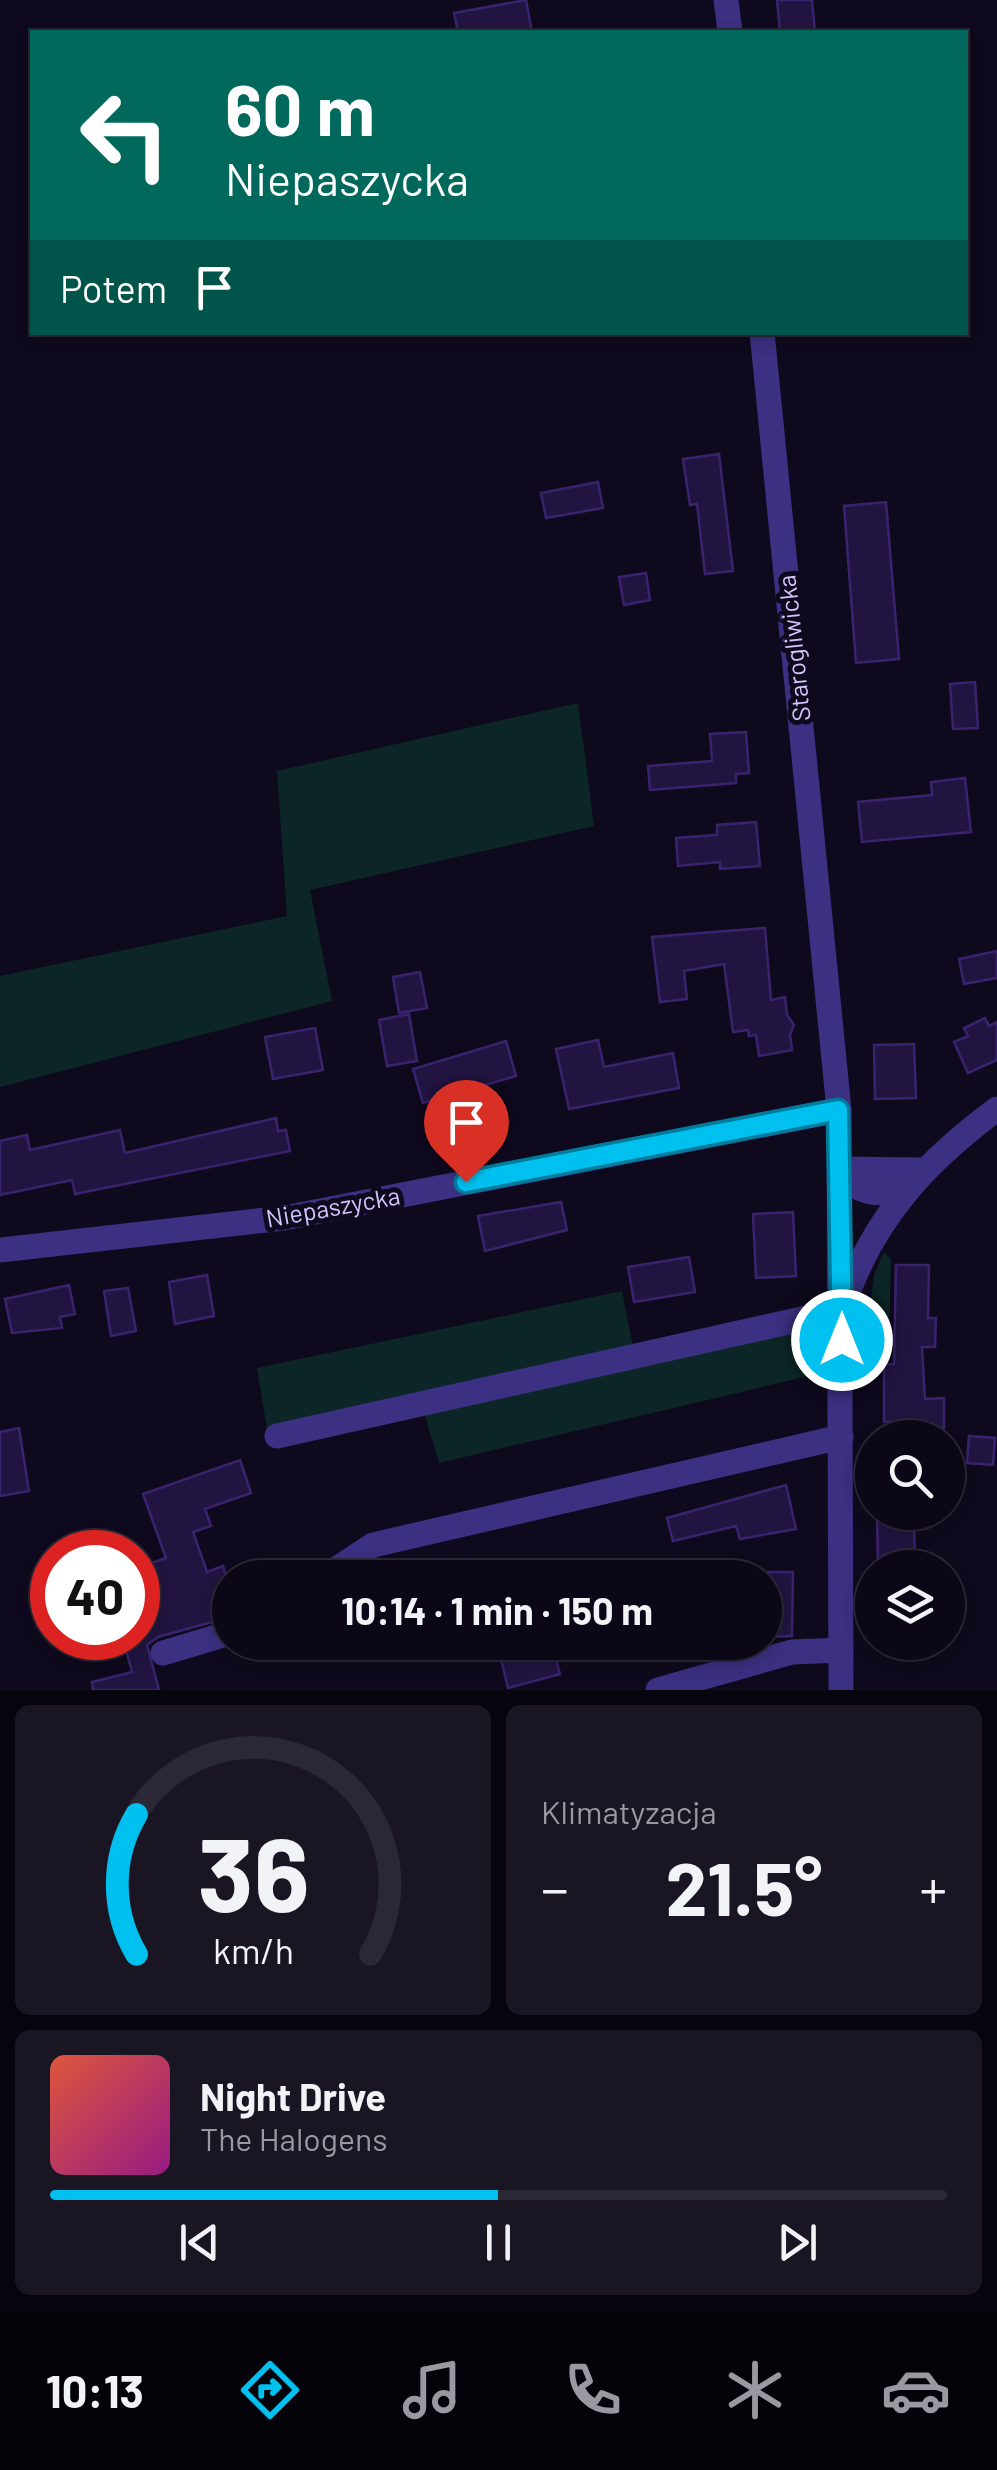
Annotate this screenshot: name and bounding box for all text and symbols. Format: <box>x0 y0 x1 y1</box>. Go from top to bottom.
text: 60 m <box>225 66 375 150</box>
icon: left <box>60 70 190 200</box>
text: Niepaszycka <box>225 151 469 205</box>
icon: arrive <box>187 260 242 315</box>
text: Potem <box>60 265 167 311</box>
street label: Starogliwicka <box>770 573 816 723</box>
pin <box>424 1080 509 1183</box>
icon: arrive <box>439 1095 494 1150</box>
street label: Niepaszycka <box>263 1179 402 1233</box>
position arrow <box>790 1288 894 1392</box>
map controls <box>855 1420 965 1660</box>
button: search <box>855 1420 965 1530</box>
speed limit sign: 40 <box>30 1530 160 1660</box>
button: layers <box>855 1550 965 1660</box>
text: 10:14 · 1 min · 150 m <box>341 1587 653 1633</box>
text: Klimatyzacja <box>541 1792 717 1830</box>
text: 36 <box>197 1808 309 1933</box>
text: 21.5° <box>666 1841 822 1931</box>
text: − <box>541 1854 569 1920</box>
text: + <box>919 1854 947 1920</box>
text: km/h <box>213 1928 293 1971</box>
text: Night Drive <box>200 2073 386 2119</box>
text: The Halogens <box>200 2119 388 2157</box>
icon: previous <box>172 2215 227 2270</box>
icon: pause <box>471 2215 526 2270</box>
icon: next <box>770 2215 825 2270</box>
icon: directions <box>235 2355 305 2425</box>
icon: music <box>397 2355 467 2425</box>
icon: phone <box>558 2355 628 2425</box>
icon: climate <box>720 2355 790 2425</box>
icon: car <box>881 2355 951 2425</box>
text: 10:13 <box>46 2363 144 2417</box>

